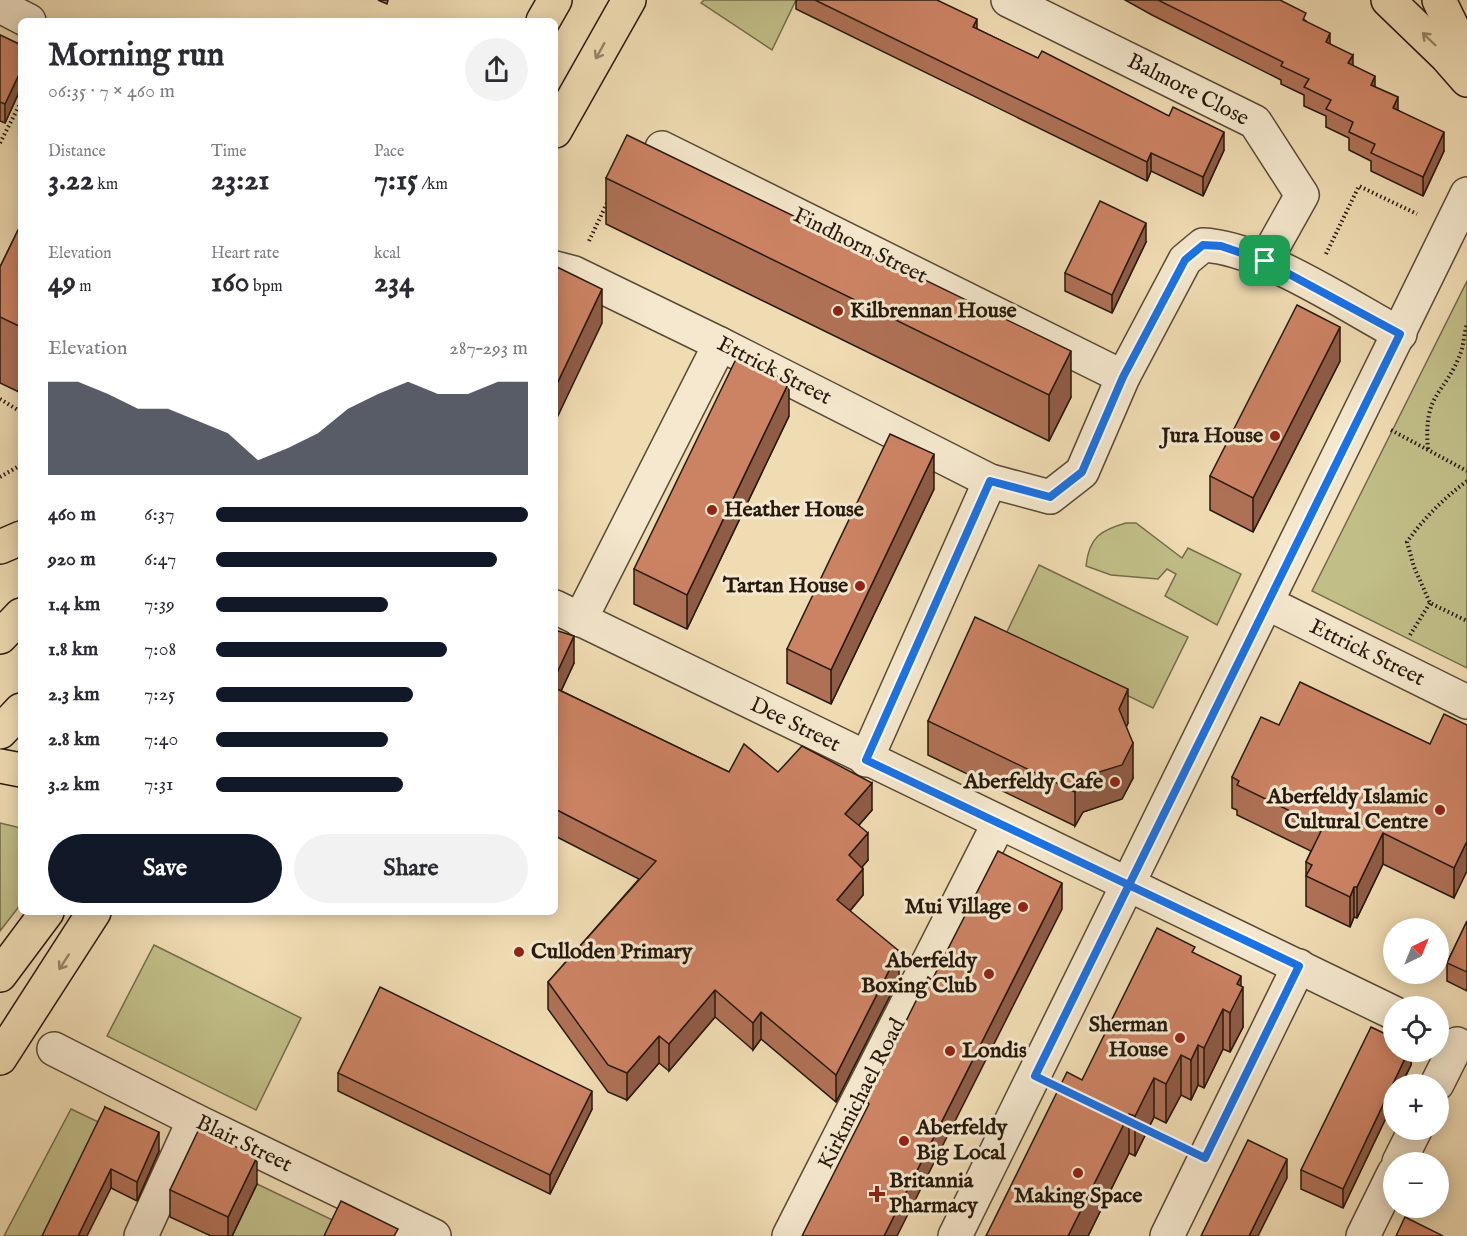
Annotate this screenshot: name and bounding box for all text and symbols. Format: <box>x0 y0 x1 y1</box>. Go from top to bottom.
one-way arrow <box>1421 32 1436 46</box>
text: Morning run <box>48 35 224 77</box>
button: share <box>465 38 528 101</box>
one-way arrow <box>594 42 606 59</box>
street label: Balmore Close <box>1122 47 1254 133</box>
text: 06:35 · 7 × 460 m <box>48 79 175 104</box>
text: Distance <box>48 142 106 162</box>
text: Time <box>211 142 247 162</box>
text: Pace <box>374 142 404 162</box>
text: 3.22 <box>48 162 94 200</box>
text: 23:21 <box>211 162 269 200</box>
text: 7:15 <box>374 162 418 200</box>
text: km <box>94 175 118 195</box>
text: /km <box>418 175 448 195</box>
street label: Findhorn Street <box>788 201 932 291</box>
pin <box>1239 235 1290 286</box>
text: Elevation <box>48 244 111 264</box>
text: Heart rate <box>211 244 279 264</box>
text: kcal <box>374 244 401 264</box>
icon: arrive <box>1248 244 1281 277</box>
text: 49 <box>48 264 76 302</box>
text: 160 <box>211 264 250 302</box>
text: 234 <box>374 264 414 302</box>
text: m <box>76 277 92 297</box>
text: bpm <box>250 277 283 297</box>
place label: Kilbrennan House <box>850 297 1017 325</box>
marker: Kilbrennan House <box>831 304 845 318</box>
street label: Ettrick Street <box>712 330 836 412</box>
text: Elevation <box>48 336 127 361</box>
text: 287–293 m <box>449 336 528 361</box>
place label: Jura House <box>1158 422 1263 450</box>
marker: Jura House <box>1268 429 1282 443</box>
place label: Heather House <box>724 496 864 524</box>
text: 460 m <box>48 502 96 527</box>
text: 6:37 <box>144 502 175 527</box>
marker: Heather House <box>705 503 719 517</box>
text: 920 m <box>48 547 96 572</box>
text: 6:47 <box>144 547 176 572</box>
place label: Tartan House <box>722 572 848 600</box>
marker: Tartan House <box>853 579 867 593</box>
text: 1.4 km <box>48 592 100 617</box>
text: 7:39 <box>144 592 175 617</box>
street label: Ettrick Street <box>1305 613 1430 693</box>
text: 1.8 km <box>48 637 98 662</box>
text: 7:08 <box>144 637 176 662</box>
text: 2.3 km <box>48 682 100 707</box>
text: 7:25 <box>144 682 175 707</box>
street label: Dee Street <box>745 691 845 759</box>
text: 2.8 km <box>48 727 100 752</box>
text: 7:40 <box>144 727 178 752</box>
place label: Aberfeldy Cafe <box>963 768 1103 796</box>
text: 3.2 km <box>48 772 100 797</box>
text: 7:31 <box>144 772 174 797</box>
marker: Aberfeldy Cafe <box>1108 775 1122 789</box>
place label: Aberfeldy Islamic Cultural Centre <box>1266 783 1429 836</box>
marker: Aberfeldy Islamic Cultural Centre <box>1433 803 1447 817</box>
button: Save <box>48 834 282 903</box>
button: Share <box>294 834 528 903</box>
place label: Mui Village <box>905 893 1011 921</box>
marker: Mui Village <box>1016 900 1030 914</box>
north arrow <box>1383 918 1449 984</box>
map controls <box>1383 918 1449 1218</box>
place label: Culloden Primary <box>531 938 694 966</box>
marker: Culloden Primary <box>512 945 526 959</box>
place label: Aberfeldy Boxing Club <box>861 947 978 1000</box>
one-way arrow <box>57 953 69 970</box>
marker: Aberfeldy Boxing Club <box>982 967 996 981</box>
button: locate <box>1383 996 1449 1062</box>
place label: Sherman House <box>1089 1011 1168 1064</box>
street label: Kirkmichael Road <box>812 1014 912 1174</box>
marker: Sherman House <box>1173 1031 1187 1045</box>
place label: Londis <box>962 1037 1027 1065</box>
marker: Londis <box>943 1044 957 1058</box>
button: + <box>1383 1074 1449 1140</box>
street label: Blair Street <box>191 1109 297 1179</box>
place label: Aberfeldy Big Local <box>915 1114 1008 1167</box>
marker: Aberfeldy Big Local <box>897 1134 911 1148</box>
button: − <box>1383 1152 1449 1218</box>
marker: Making Space <box>1071 1166 1085 1180</box>
place label: Britannia Pharmacy <box>889 1167 979 1220</box>
place label: Making Space <box>1014 1182 1142 1210</box>
marker: Britannia Pharmacy <box>870 1187 884 1201</box>

